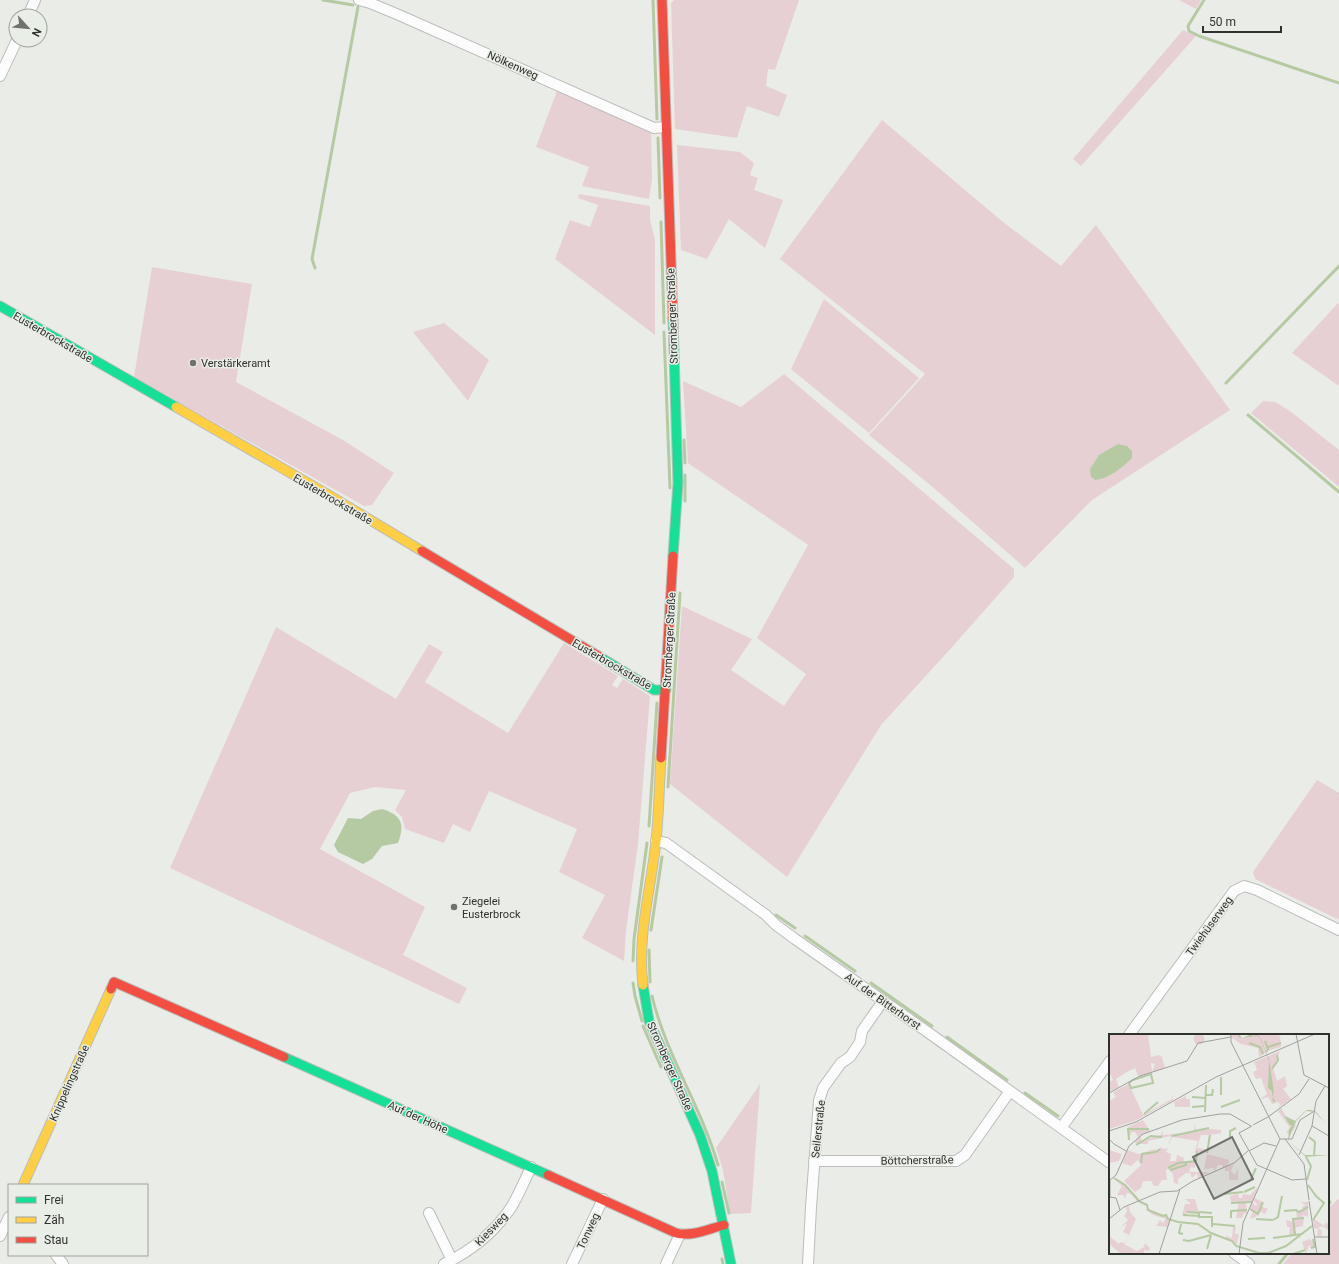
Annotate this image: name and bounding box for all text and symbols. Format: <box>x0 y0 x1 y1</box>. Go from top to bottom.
north arrow <box>8 8 48 48</box>
scale bar <box>1203 8 1281 34</box>
text: 50 m <box>1209 15 1236 29</box>
text: N <box>29 26 44 39</box>
street label: Nölkenweg <box>485 48 540 82</box>
street label: Stromberger Straße <box>664 268 681 364</box>
street label: Eusterbrockstraße <box>11 309 95 366</box>
place label: Verstärkeramt <box>201 357 271 370</box>
marker: Verstärkeramt <box>188 358 198 368</box>
street label: Eusterbrockstraße <box>291 471 375 528</box>
street label: Stromberger Straße <box>661 592 679 688</box>
street label: Eusterbrockstraße <box>570 636 654 693</box>
street label: Twiehüserweg <box>1183 894 1235 959</box>
place label: Ziegelei Eusterbrock <box>462 895 521 921</box>
marker: Ziegelei Eusterbrock <box>449 902 459 912</box>
street label: Auf der Bitterhorst <box>842 970 924 1033</box>
street label: Stromberger Straße <box>644 1020 695 1113</box>
inset map <box>1109 1034 1329 1254</box>
street label: Knippelingstraße <box>47 1043 92 1124</box>
street label: Auf der Höhe <box>386 1098 450 1137</box>
street label: Seilerstraße <box>809 1099 828 1159</box>
street label: Böttcherstraße <box>880 1153 954 1168</box>
legend <box>8 1184 148 1256</box>
text: Frei <box>44 1193 64 1207</box>
street label: Kiesweg <box>472 1210 510 1249</box>
street label: Tonweg <box>574 1211 603 1251</box>
text: Zäh <box>44 1213 64 1227</box>
text: Stau <box>44 1233 68 1247</box>

